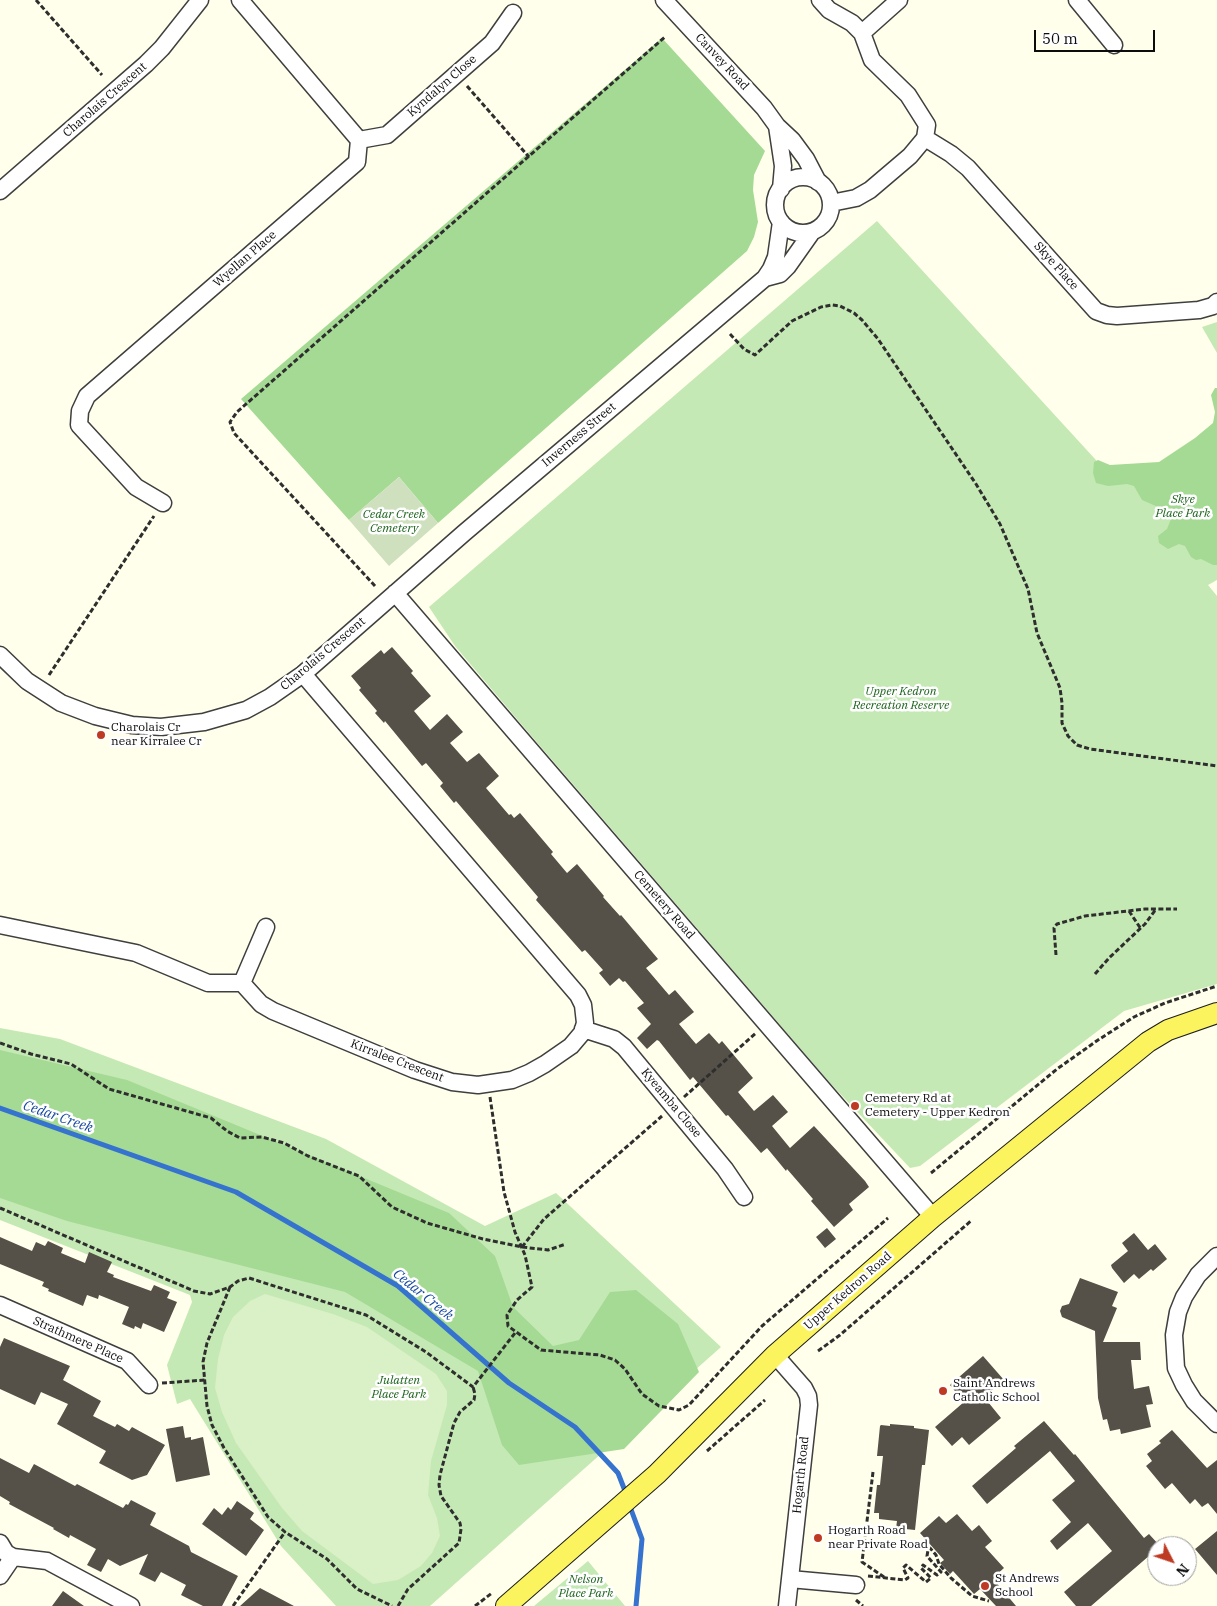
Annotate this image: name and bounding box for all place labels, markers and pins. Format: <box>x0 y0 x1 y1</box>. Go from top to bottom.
place label: Charolais Cr near Kirralee Cr <box>111 721 201 749</box>
marker: Charolais Cr near Kirralee Cr <box>95 729 107 741</box>
place label: Cemetery Rd at Cemetery - Upper Kedron <box>865 1092 1010 1120</box>
marker: Cemetery Rd at Cemetery - Upper Kedron <box>849 1100 861 1112</box>
place label: Saint Andrews Catholic School <box>953 1377 1040 1405</box>
marker: Saint Andrews Catholic School <box>937 1385 949 1397</box>
place label: Hogarth Road near Private Road <box>828 1524 928 1552</box>
marker: Hogarth Road near Private Road <box>812 1532 824 1544</box>
place label: St Andrews School <box>995 1572 1059 1600</box>
marker: St Andrews School <box>979 1580 991 1592</box>

